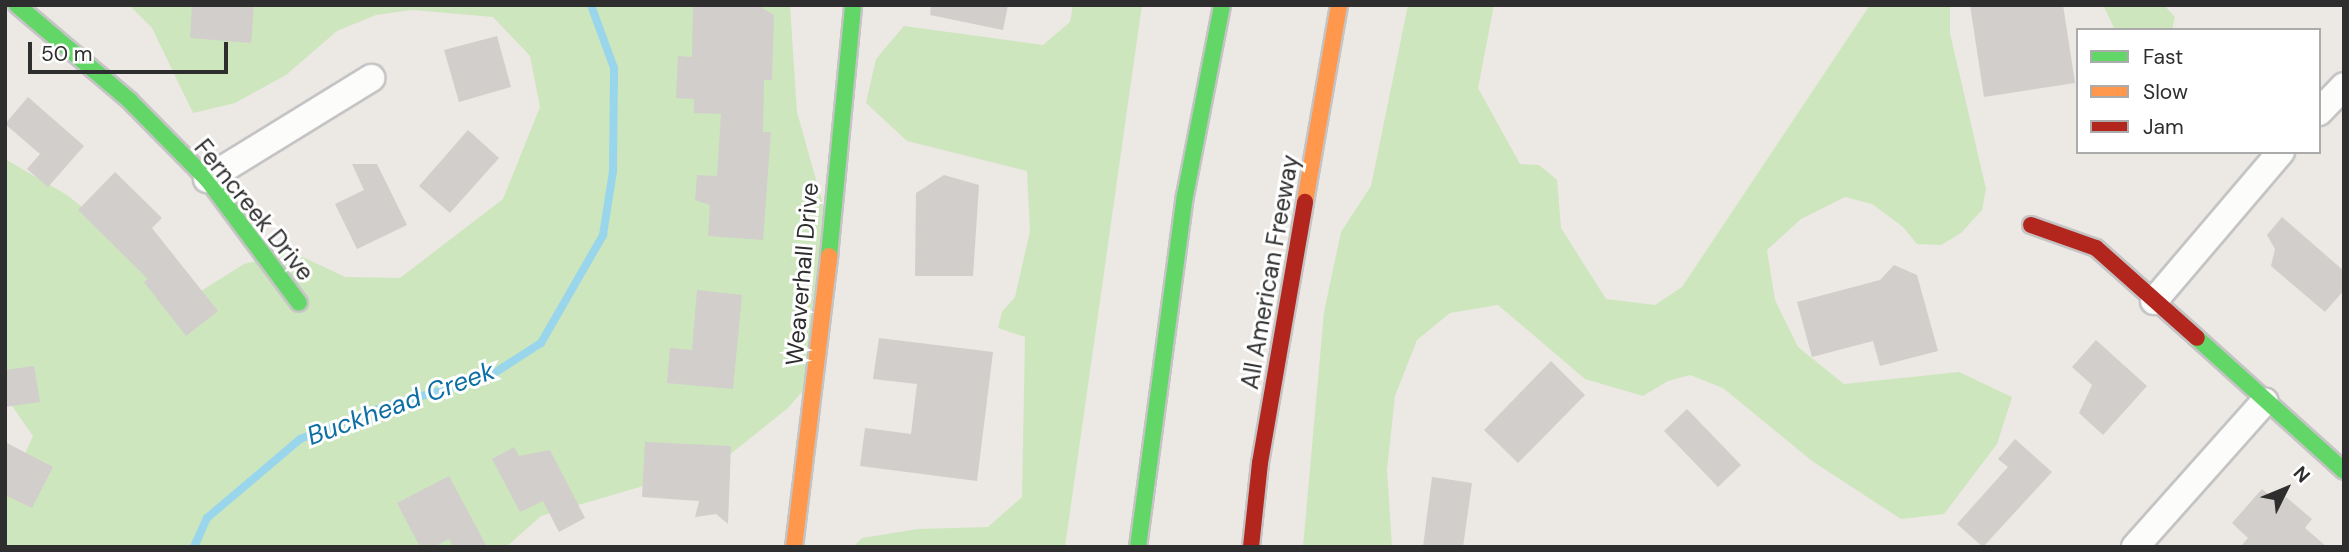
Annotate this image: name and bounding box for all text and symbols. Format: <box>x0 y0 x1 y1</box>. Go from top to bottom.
scale bar <box>32 28 231 72</box>
legend <box>2076 28 2321 154</box>
text: 50 m <box>41 40 92 68</box>
text: Fast <box>2143 43 2183 71</box>
text: Slow <box>2143 78 2188 106</box>
text: Jam <box>2143 113 2184 141</box>
street label: Ferncreek Drive <box>188 134 320 286</box>
street label: All American Freeway <box>1235 153 1305 391</box>
street label: Weaverhall Drive <box>780 181 824 367</box>
water label: Buckhead Creek <box>303 356 499 452</box>
north arrow <box>2251 454 2321 524</box>
text: N <box>2288 461 2316 488</box>

